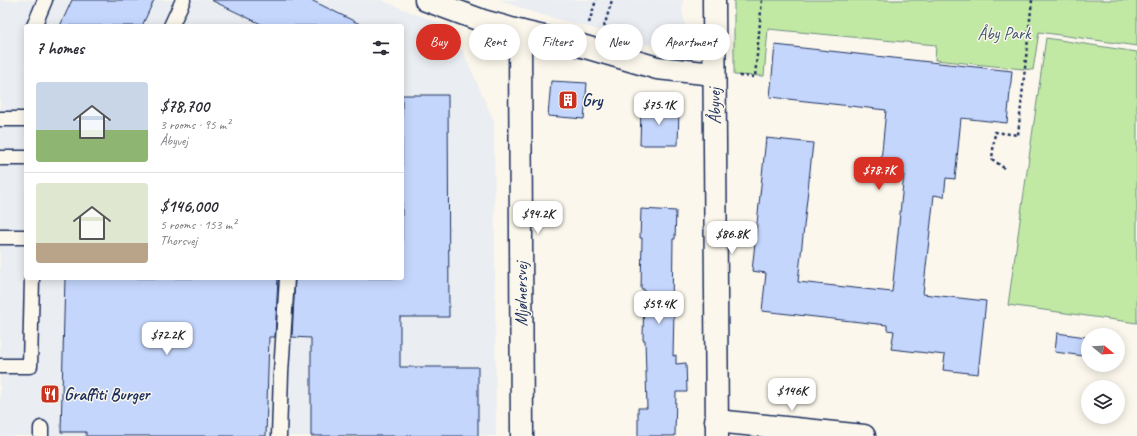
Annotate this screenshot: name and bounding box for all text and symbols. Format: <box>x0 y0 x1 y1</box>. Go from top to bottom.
park label: Åby Park <box>978 23 1032 44</box>
chip: Buy <box>416 24 461 60</box>
chip: Rent <box>469 24 520 60</box>
chip: Filters <box>528 24 587 60</box>
chip: New <box>595 24 643 60</box>
chip: Apartment <box>651 24 730 60</box>
icon: filters <box>370 37 392 59</box>
text: 7 homes <box>36 38 84 59</box>
street label: Åbyvej <box>704 85 725 124</box>
building icon: Gry <box>557 89 579 111</box>
place label: Gry <box>582 90 604 111</box>
pin: $75.1K <box>626 92 692 126</box>
text: $78,700 <box>160 96 209 117</box>
text: $75.1K <box>643 97 675 113</box>
icon: home <box>68 98 116 146</box>
text: 3 rooms · 95 m² <box>160 117 230 133</box>
text: Åbyvej <box>160 133 188 149</box>
pin: $78.7K <box>846 157 912 191</box>
text: $78.7K <box>863 162 895 178</box>
text: $146,000 <box>160 196 217 217</box>
icon: home <box>68 199 116 247</box>
pin: $94.2K <box>505 201 571 235</box>
text: $94.2K <box>522 206 554 222</box>
text: 5 rooms · 153 m² <box>160 217 236 233</box>
pin: $86.8K <box>699 221 765 255</box>
text: $86.8K <box>716 226 748 242</box>
text: Thorsvej <box>160 233 197 249</box>
street label: Mjølnersvej <box>511 259 532 326</box>
pin: $59.4K <box>626 291 692 325</box>
text: $59.4K <box>643 296 675 312</box>
pin: $72.2K <box>134 322 200 356</box>
text: $72.2K <box>151 327 183 343</box>
north arrow <box>1081 328 1125 372</box>
map controls <box>1081 328 1125 424</box>
pin: $146K <box>764 378 820 412</box>
button: layers <box>1081 380 1125 424</box>
restaurant icon: Graffiti Burger <box>39 383 61 405</box>
text: $146K <box>777 383 807 399</box>
place label: Graffiti Burger <box>64 384 151 405</box>

